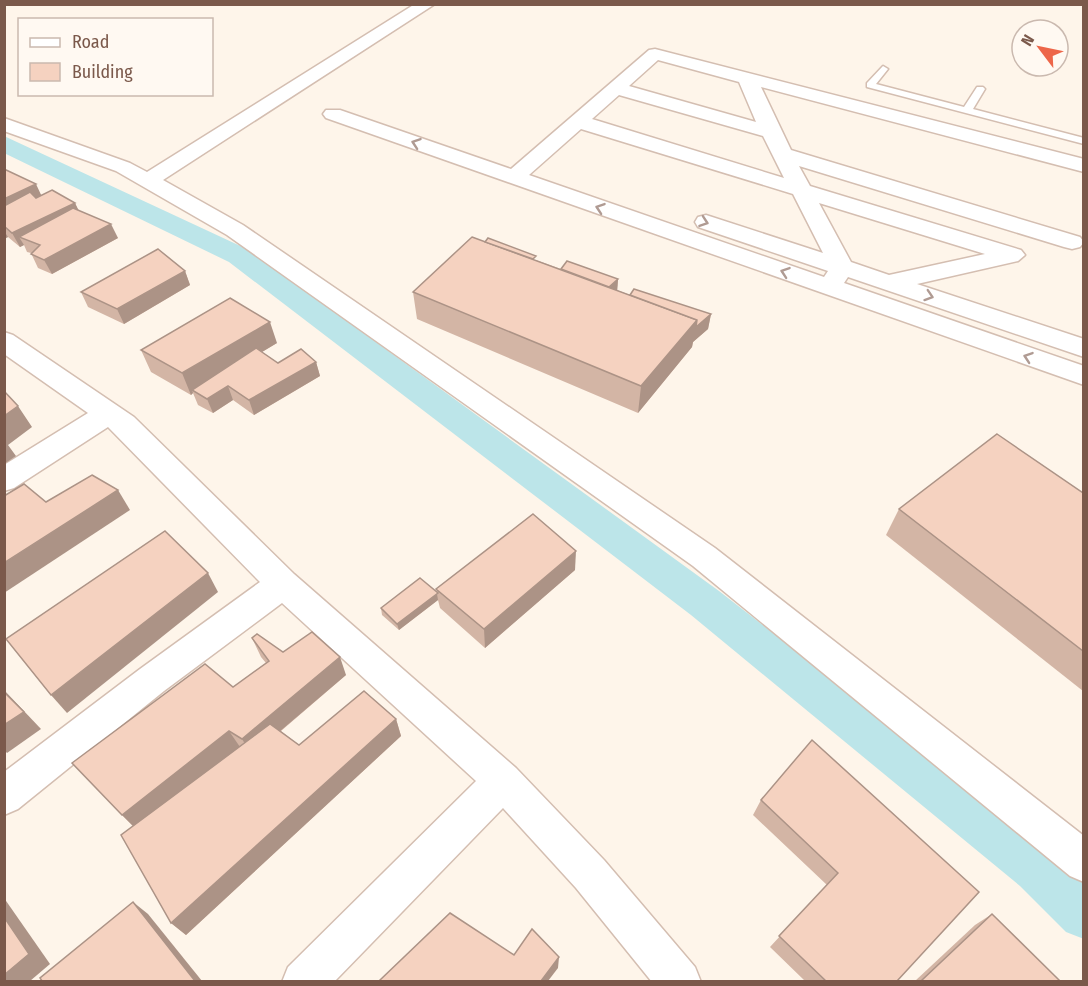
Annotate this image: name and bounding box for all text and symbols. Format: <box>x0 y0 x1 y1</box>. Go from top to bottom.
legend <box>18 18 213 96</box>
north arrow <box>1010 18 1070 78</box>
text: Road <box>72 31 109 53</box>
text: N <box>1017 31 1038 49</box>
text: Building <box>72 61 133 83</box>
one-way arrow <box>412 138 422 151</box>
one-way arrow <box>596 202 606 215</box>
one-way arrow <box>698 214 709 227</box>
one-way arrow <box>780 266 791 279</box>
one-way arrow <box>923 289 934 302</box>
one-way arrow <box>1023 351 1034 364</box>

